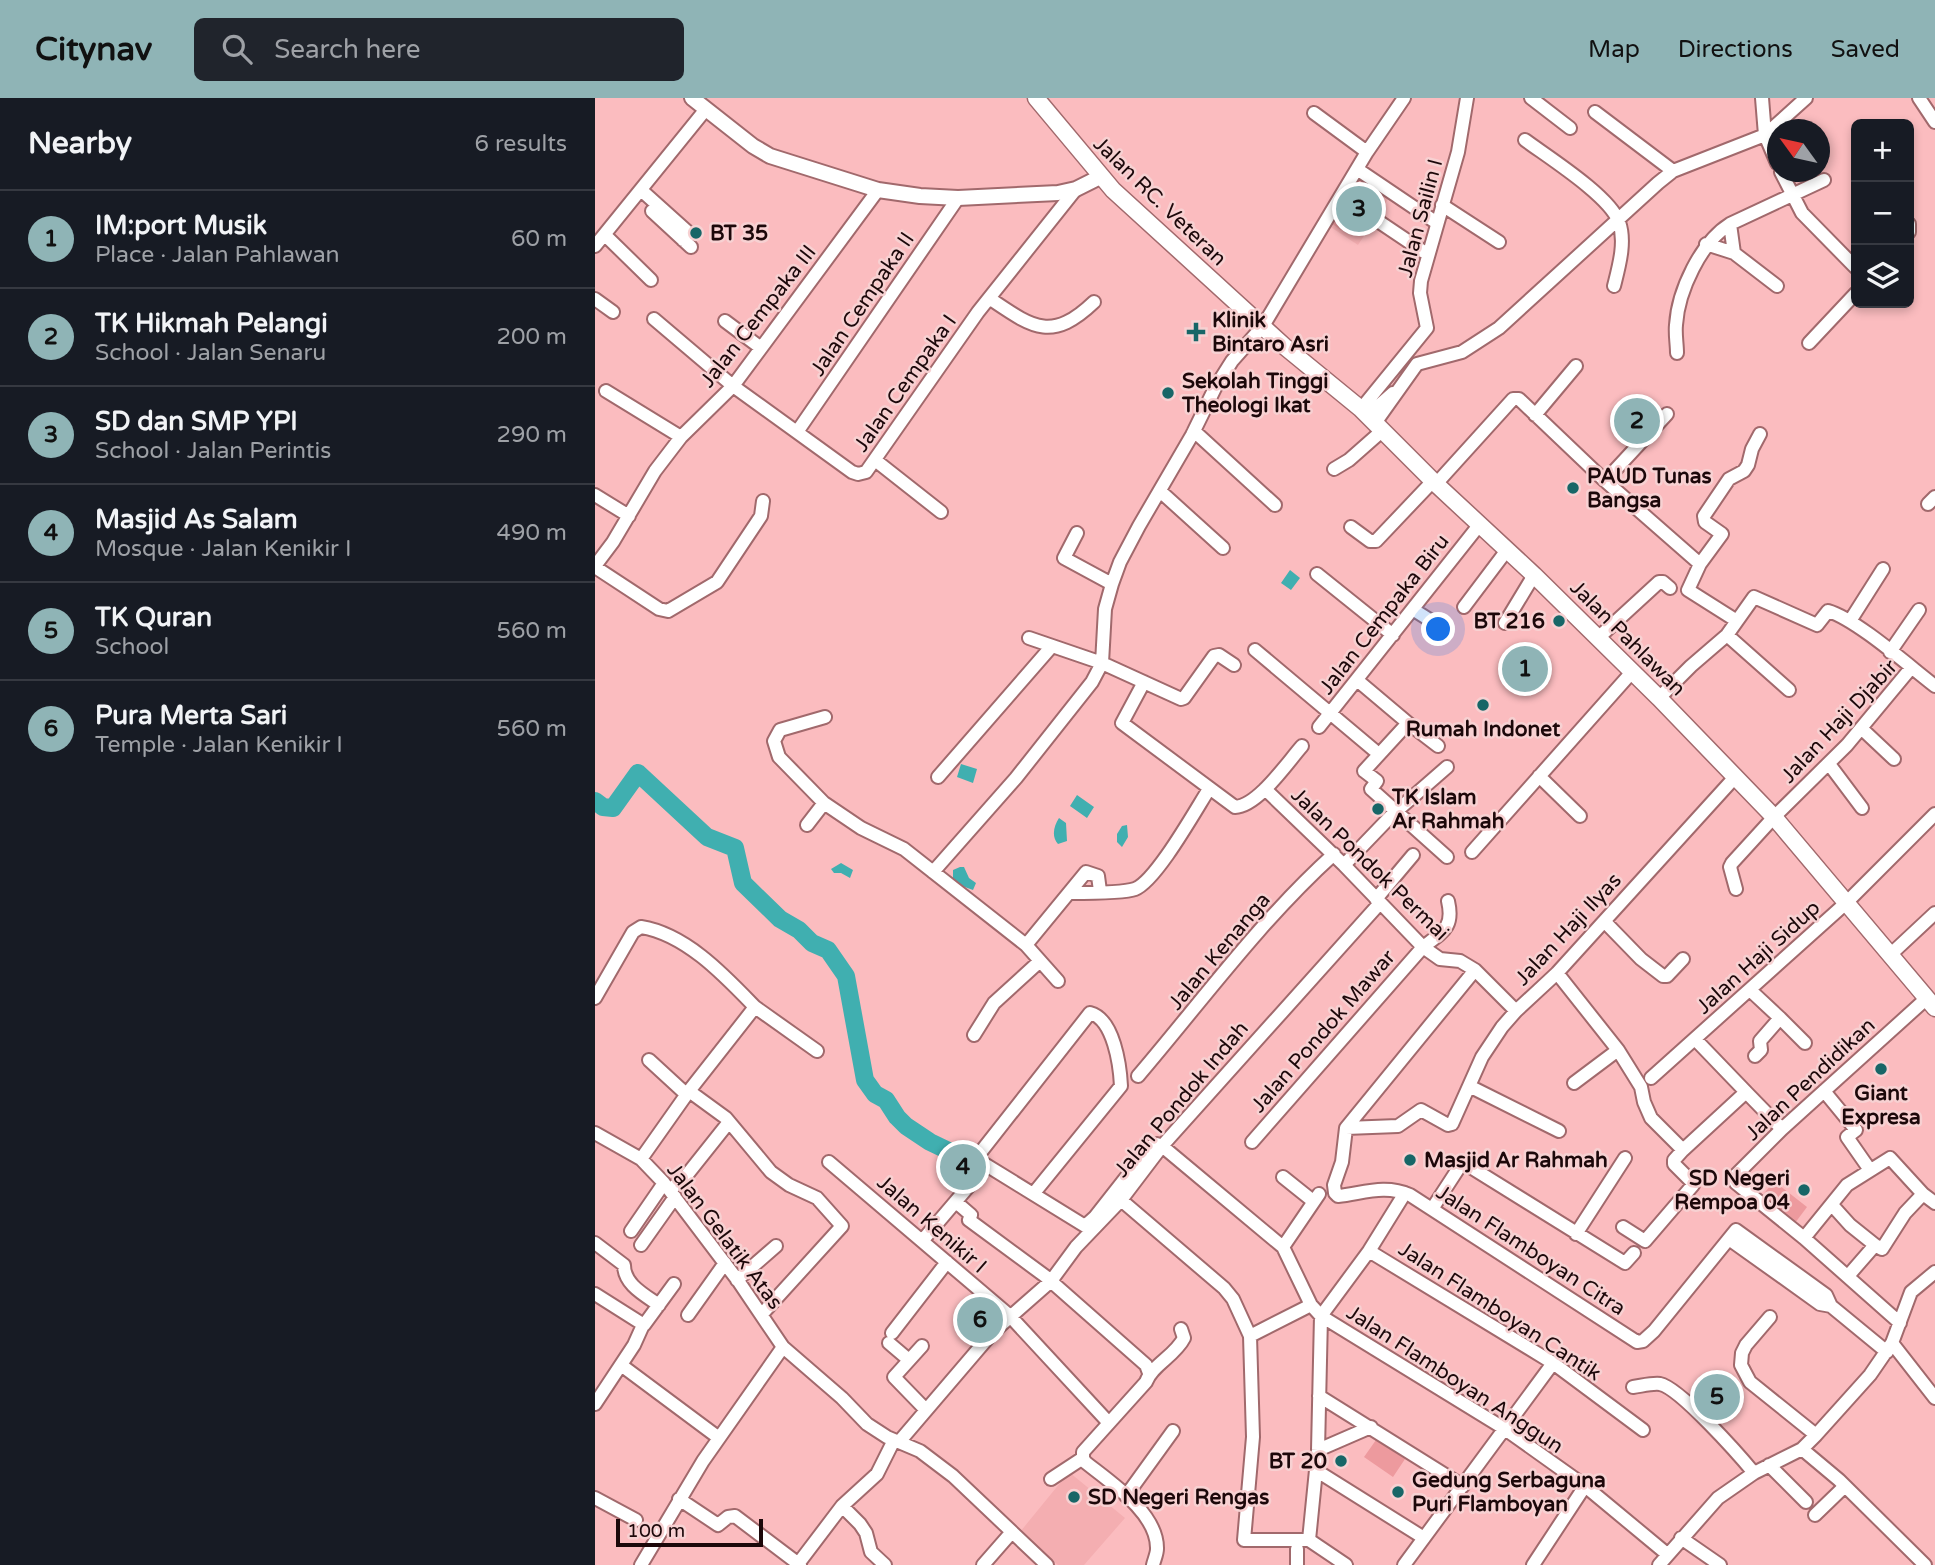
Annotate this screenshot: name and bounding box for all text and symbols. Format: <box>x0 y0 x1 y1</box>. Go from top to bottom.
search box <box>194 18 684 81</box>
text: Citynav <box>35 30 152 69</box>
icon: search <box>218 30 256 68</box>
text: Search here <box>274 34 420 65</box>
text: Map <box>1588 35 1640 64</box>
text: Directions <box>1678 35 1793 64</box>
text: Saved <box>1831 35 1900 64</box>
north arrow <box>1767 119 1830 182</box>
map controls <box>1851 119 1914 308</box>
button: + <box>1851 119 1914 182</box>
text: Nearby <box>28 125 132 162</box>
text: 6 results <box>474 130 567 158</box>
street label: Jalan RC. Veteran <box>1088 132 1231 271</box>
street label: Jalan Sailin I <box>1393 156 1448 280</box>
button: − <box>1851 182 1914 245</box>
pin: 3 <box>1336 183 1382 235</box>
text: IM:port Musik <box>95 210 267 241</box>
place label: BT 35 <box>710 221 768 246</box>
text: 1 <box>44 225 58 253</box>
text: 60 m <box>511 225 567 253</box>
marker: BT 35 <box>688 225 704 241</box>
street label: Jalan Cempaka II <box>805 228 920 381</box>
street label: Jalan Cempaka III <box>695 240 822 392</box>
text: Place · Jalan Pahlawan <box>95 241 340 269</box>
button: layers <box>1851 245 1914 308</box>
text: TK Hikmah Pelangi <box>95 308 328 339</box>
place label: Klinik Bintaro Asri <box>1212 308 1329 357</box>
street label: Jalan Cempaka I <box>849 310 962 457</box>
marker: Klinik Bintaro Asri <box>1186 322 1206 342</box>
text: 2 <box>44 323 58 351</box>
text: 200 m <box>497 323 567 351</box>
text: School · Jalan Senaru <box>95 339 326 367</box>
place label: Sekolah Tinggi Theologi Ikat <box>1181 369 1328 418</box>
marker: Sekolah Tinggi Theologi Ikat <box>1160 385 1176 401</box>
pin: 2 <box>1614 395 1660 447</box>
text: SD dan SMP YPI <box>95 406 298 437</box>
text: 3 <box>44 421 58 449</box>
text: 290 m <box>497 421 567 449</box>
text: School · Jalan Perintis <box>95 437 331 465</box>
place label: PAUD Tunas Bangsa <box>1587 464 1712 513</box>
marker: PAUD Tunas Bangsa <box>1565 480 1581 496</box>
text: Masjid As Salam <box>95 504 298 535</box>
text: 4 <box>44 519 58 547</box>
text: 490 m <box>497 519 567 547</box>
street label: Jalan Cempaka Biru <box>1314 529 1455 699</box>
text: Mosque · Jalan Kenikir I <box>95 535 351 563</box>
street label: Jalan Pahlawan <box>1565 575 1691 701</box>
text: TK Quran <box>95 602 212 633</box>
place label: BT 216 <box>1474 609 1545 634</box>
your location <box>1421 612 1455 646</box>
marker: BT 216 <box>1551 613 1567 629</box>
text: 5 <box>44 617 58 645</box>
text: 560 m <box>497 617 567 645</box>
text: School <box>95 633 169 661</box>
pin: 1 <box>1502 643 1548 695</box>
street label: Jalan Haji Djabir <box>1776 654 1903 788</box>
marker: Rumah Indonet <box>1475 697 1491 713</box>
text: Pura Merta Sari <box>95 700 287 731</box>
text: 6 <box>44 715 58 743</box>
text: 560 m <box>497 715 567 743</box>
place label: Rumah Indonet <box>1406 717 1560 742</box>
text: Temple · Jalan Kenikir I <box>95 731 343 759</box>
street label: Jalan Pondok Permai <box>1286 783 1454 946</box>
place label: TK Islam Ar Rahmah <box>1391 785 1504 834</box>
marker: TK Islam Ar Rahmah <box>1370 801 1386 817</box>
street label: Jalan Haji Ilyas <box>1510 868 1627 991</box>
street label: Jalan Kenanga <box>1163 888 1276 1015</box>
street label: Jalan Haji Sidup <box>1691 895 1825 1019</box>
street label: Jalan Pondok Mawar <box>1246 945 1401 1118</box>
street label: Jalan Pendidikan <box>1740 1013 1880 1146</box>
street label: Jalan Pondok Indah <box>1109 1016 1254 1182</box>
marker: Giant Expresa <box>1873 1061 1889 1077</box>
place label: Giant Expresa <box>1841 1081 1921 1130</box>
pin: 4 <box>940 1141 986 1193</box>
place label: Masjid Ar Rahmah <box>1424 1148 1608 1173</box>
marker: Masjid Ar Rahmah <box>1402 1152 1418 1168</box>
street label: Jalan Gelatik Atas <box>661 1158 788 1314</box>
place label: SD Negeri Rempoa 04 <box>1674 1166 1790 1215</box>
street label: Jalan Kenikir I <box>872 1170 992 1279</box>
street label: Jalan Flamboyan Citra <box>1431 1180 1630 1321</box>
marker: SD Negeri Rempoa 04 <box>1796 1182 1812 1198</box>
street label: Jalan Flamboyan Cantik <box>1394 1237 1606 1386</box>
pin: 6 <box>957 1294 1003 1346</box>
street label: Jalan Flamboyan Anggun <box>1342 1300 1568 1459</box>
pin: 5 <box>1694 1371 1740 1423</box>
place label: BT 20 <box>1269 1449 1327 1474</box>
marker: BT 20 <box>1333 1453 1349 1469</box>
place label: Gedung Serbaguna Puri Flamboyan <box>1412 1468 1606 1517</box>
marker: Gedung Serbaguna Puri Flamboyan <box>1390 1484 1406 1500</box>
place label: SD Negeri Rengas <box>1088 1485 1269 1510</box>
marker: SD Negeri Rengas <box>1066 1489 1082 1505</box>
scale bar <box>616 1516 763 1548</box>
text: 100 m <box>627 1520 685 1542</box>

